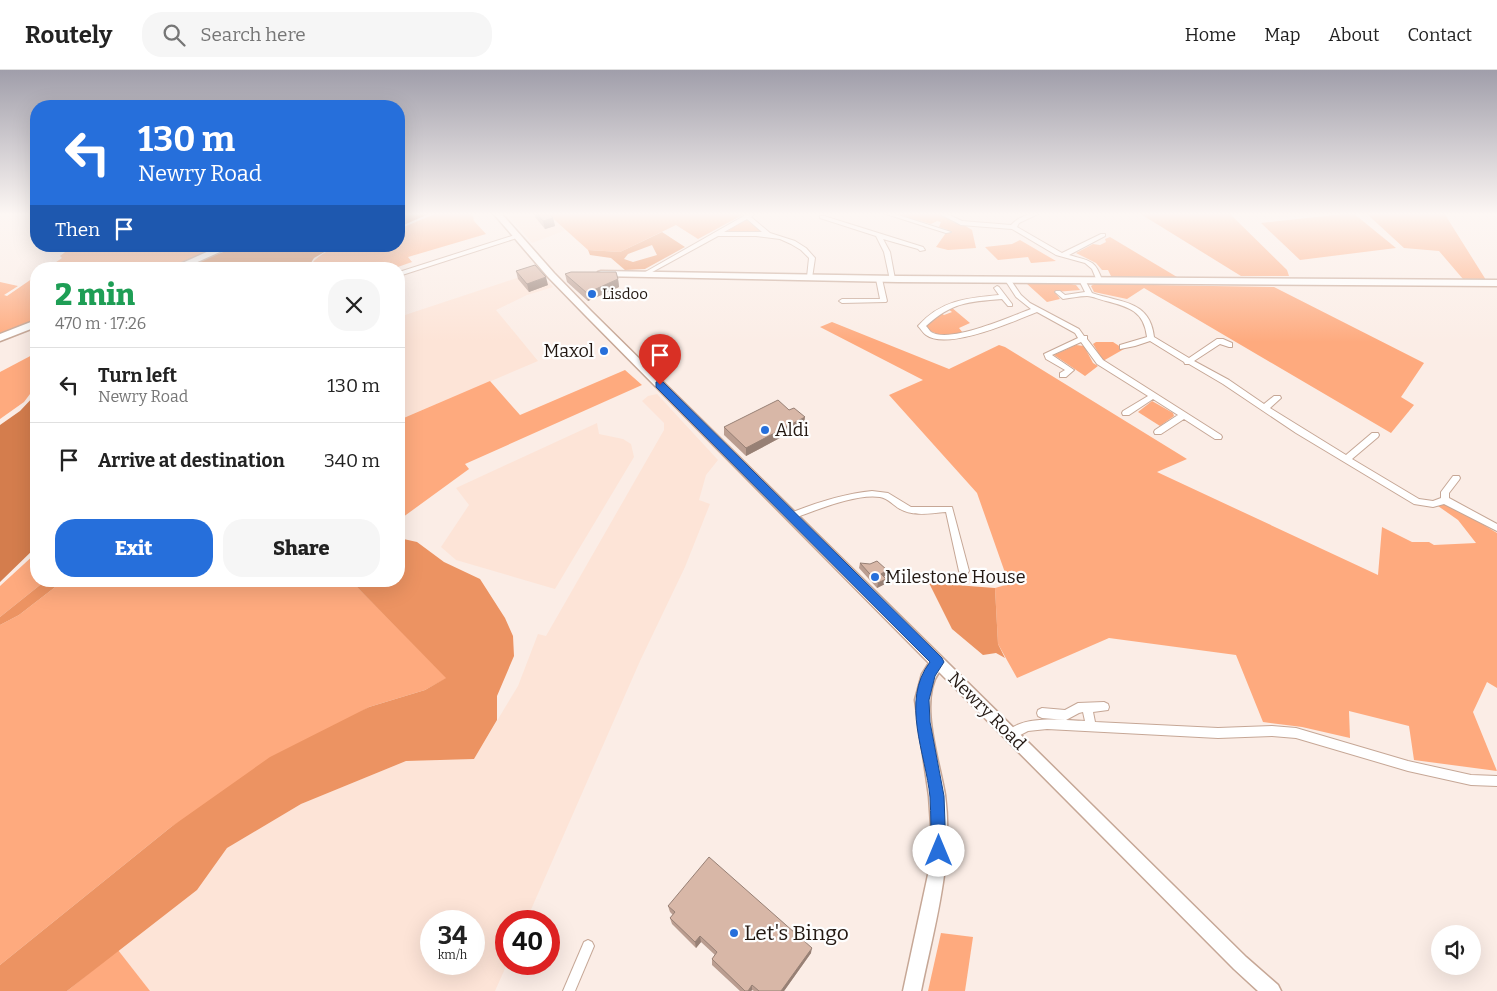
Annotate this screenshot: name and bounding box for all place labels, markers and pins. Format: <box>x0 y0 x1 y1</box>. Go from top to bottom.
place label: Lisdoo <box>602 285 648 303</box>
marker: Lisdoo <box>586 288 598 300</box>
pin <box>639 334 681 385</box>
place label: Maxol <box>544 340 594 362</box>
marker: Maxol <box>598 345 610 357</box>
place label: Aldi <box>775 419 809 441</box>
marker: Aldi <box>759 424 771 436</box>
place label: Milestone House <box>885 566 1026 588</box>
marker: Milestone House <box>869 571 881 583</box>
place label: Let's Bingo <box>744 920 849 946</box>
marker: Let's Bingo <box>728 927 740 939</box>

